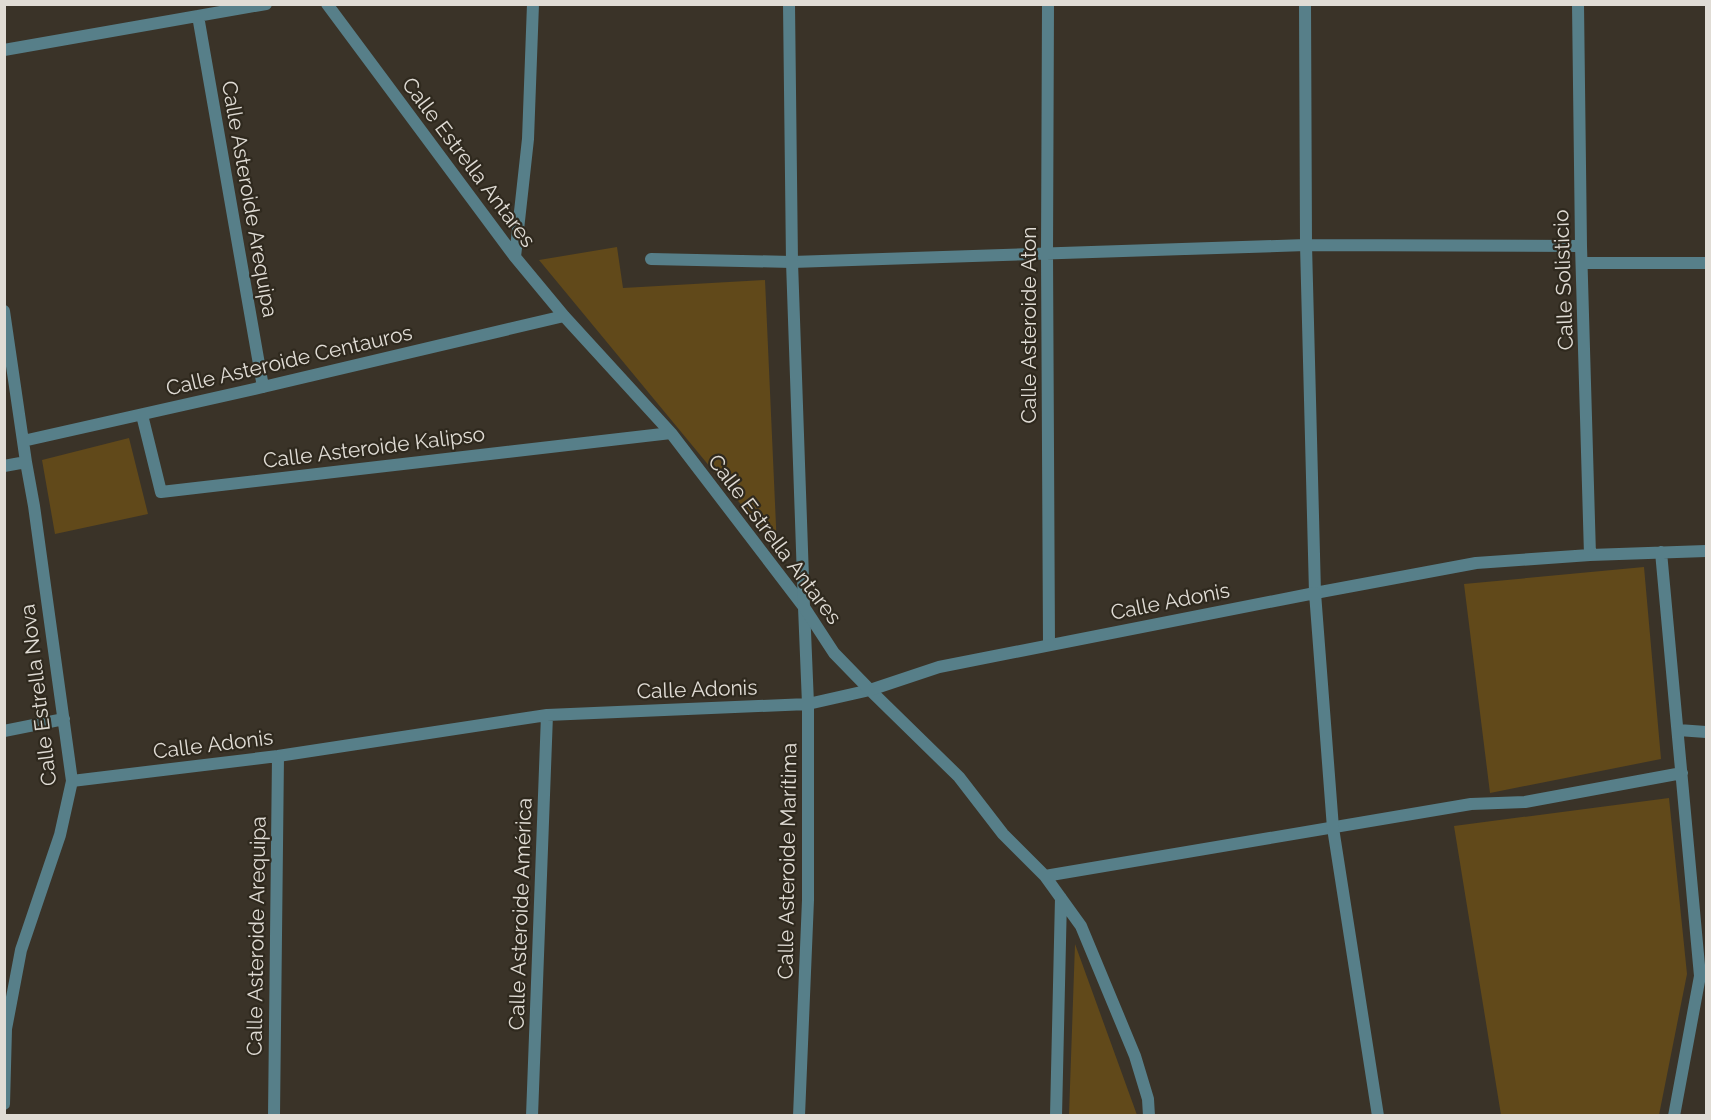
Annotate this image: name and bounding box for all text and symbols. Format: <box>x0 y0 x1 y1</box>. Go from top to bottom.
street label: Calle Estrella Antares <box>397 72 541 252</box>
street label: Calle Asteroide Arequipa <box>217 79 283 319</box>
street label: Calle Solisticio <box>1548 209 1578 351</box>
street label: Calle Asteroide Aton <box>1016 226 1041 424</box>
street label: Calle Asteroide Centauros <box>163 319 415 401</box>
street label: Calle Asteroide Kalipso <box>262 421 486 473</box>
street label: Calle Estrella Antares <box>703 449 847 629</box>
street label: Calle Adonis <box>1108 577 1232 625</box>
street label: Calle Estrella Nova <box>14 603 62 787</box>
street label: Calle Adonis <box>636 674 758 704</box>
street label: Calle Adonis <box>152 724 274 764</box>
street label: Calle Asteroide Marítima <box>772 743 802 979</box>
street label: Calle Asteroide América <box>503 797 537 1031</box>
street label: Calle Asteroide Arequipa <box>241 816 271 1056</box>

